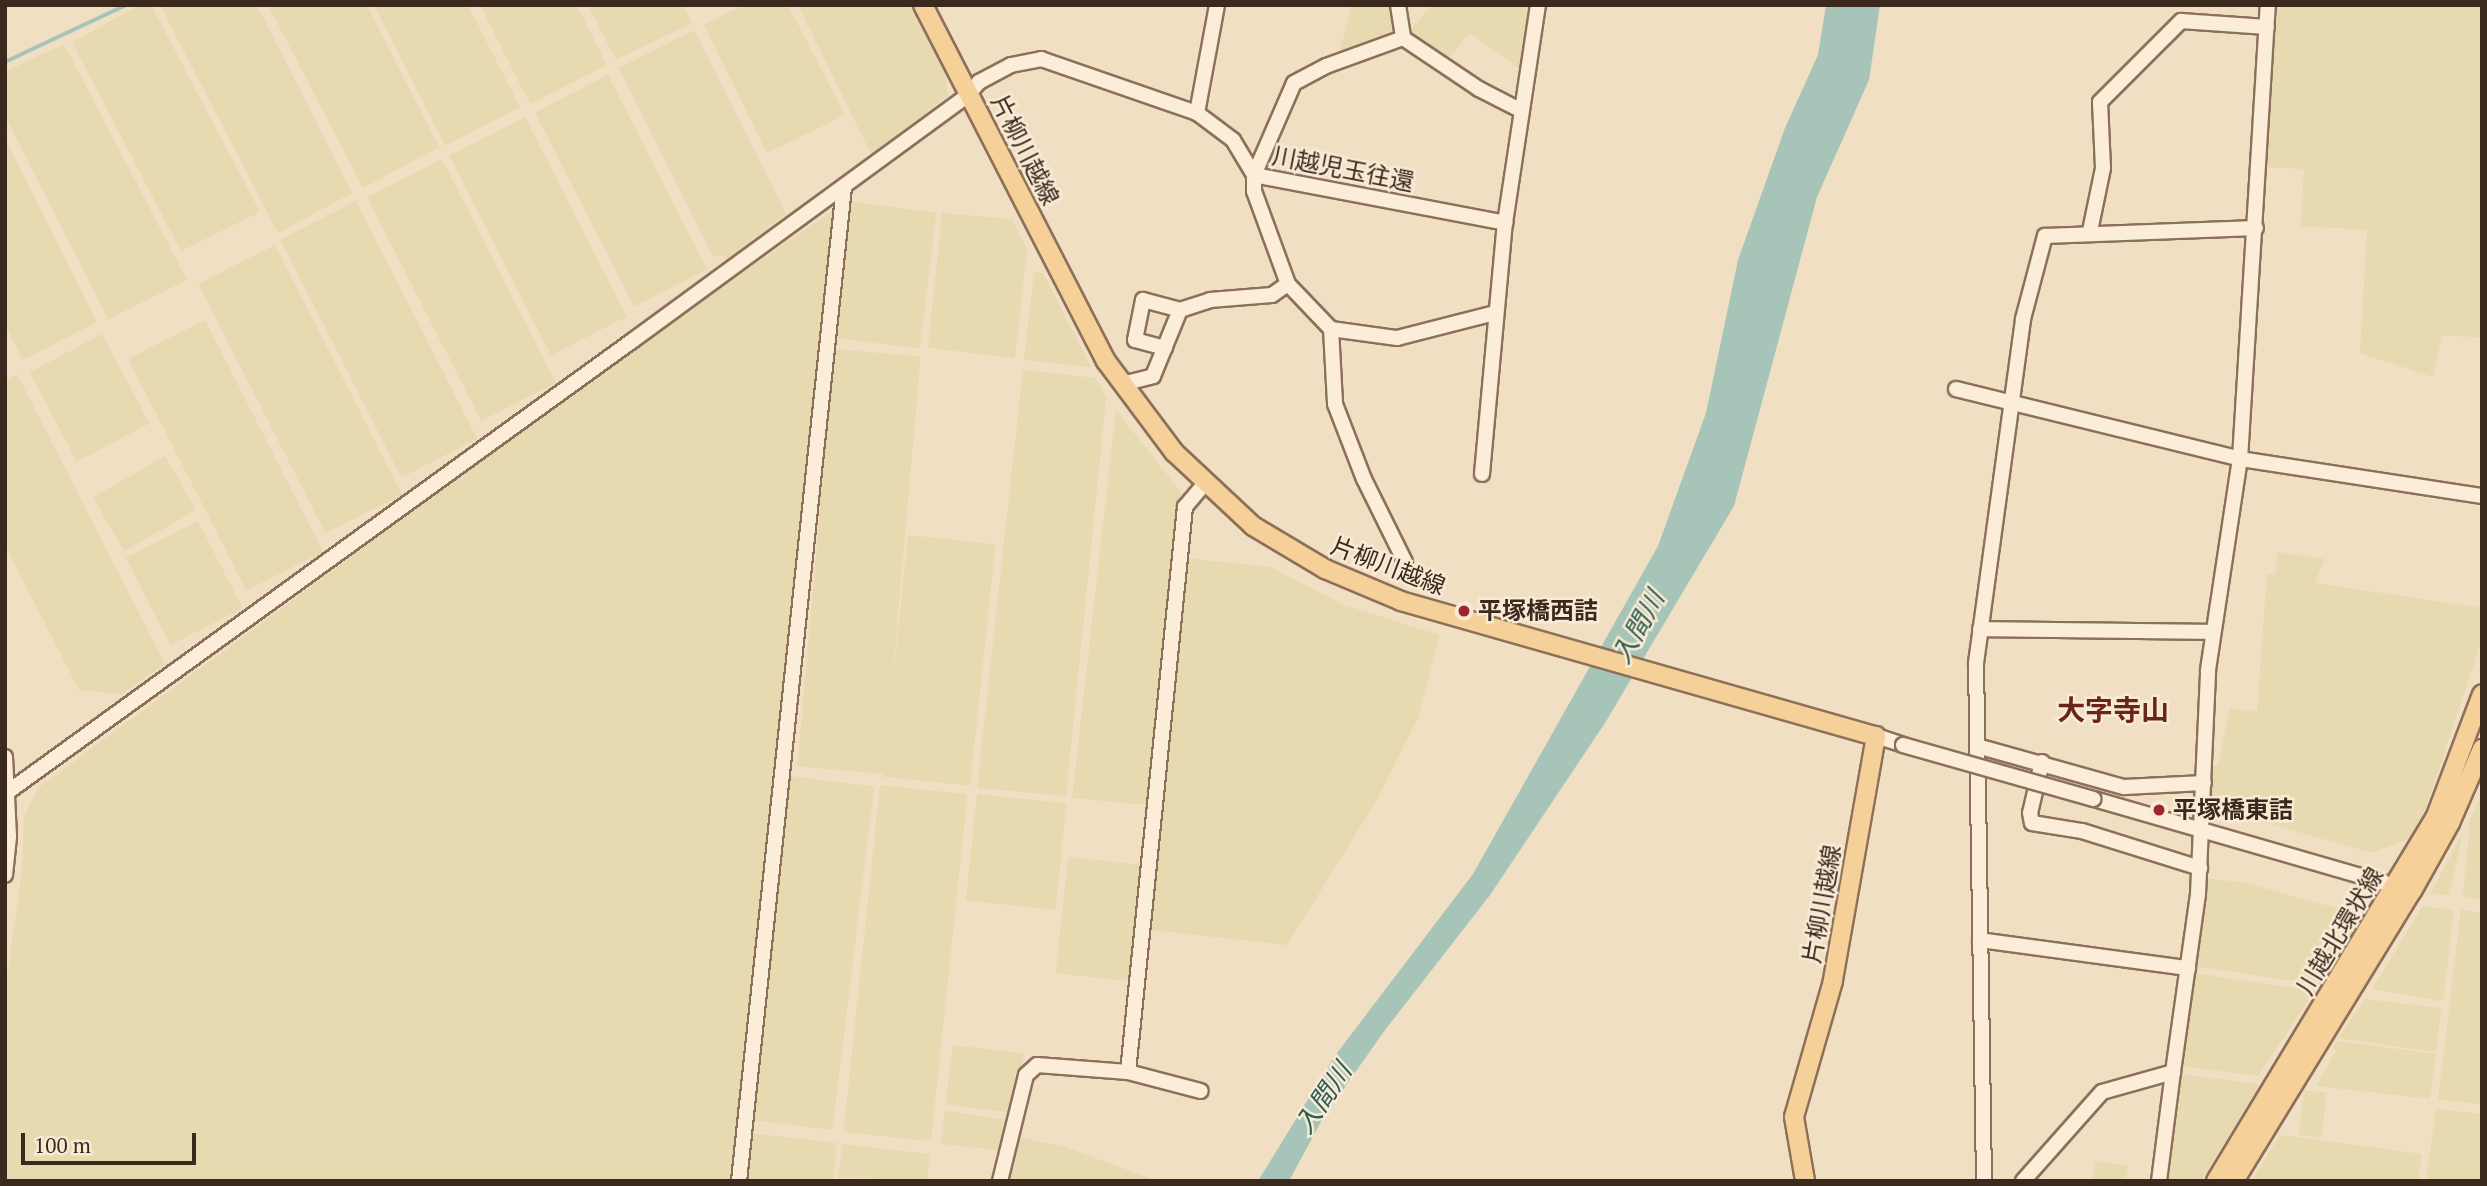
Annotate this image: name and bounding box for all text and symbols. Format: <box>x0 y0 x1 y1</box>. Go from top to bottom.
street label: 片柳川越線 <box>985 90 1065 210</box>
street label: 川越児玉往還 <box>1270 141 1416 197</box>
street label: 片柳川越線 <box>1327 531 1449 601</box>
water label: 入間川 <box>1605 585 1671 669</box>
place label: 平塚橋西詰 <box>1478 597 1598 625</box>
marker: 平塚橋西詰 <box>1456 603 1472 619</box>
district label: 大字寺山 <box>2057 693 2169 727</box>
place label: 平塚橋東詰 <box>2173 796 2293 824</box>
marker: 平塚橋東詰 <box>2151 802 2167 818</box>
street label: 片柳川越線 <box>1797 842 1847 966</box>
street label: 川越北環状線 <box>2291 862 2389 1000</box>
water label: 入間川 <box>1288 1057 1358 1139</box>
scale bar <box>24 1120 200 1164</box>
text: 100 m <box>34 1131 91 1159</box>

